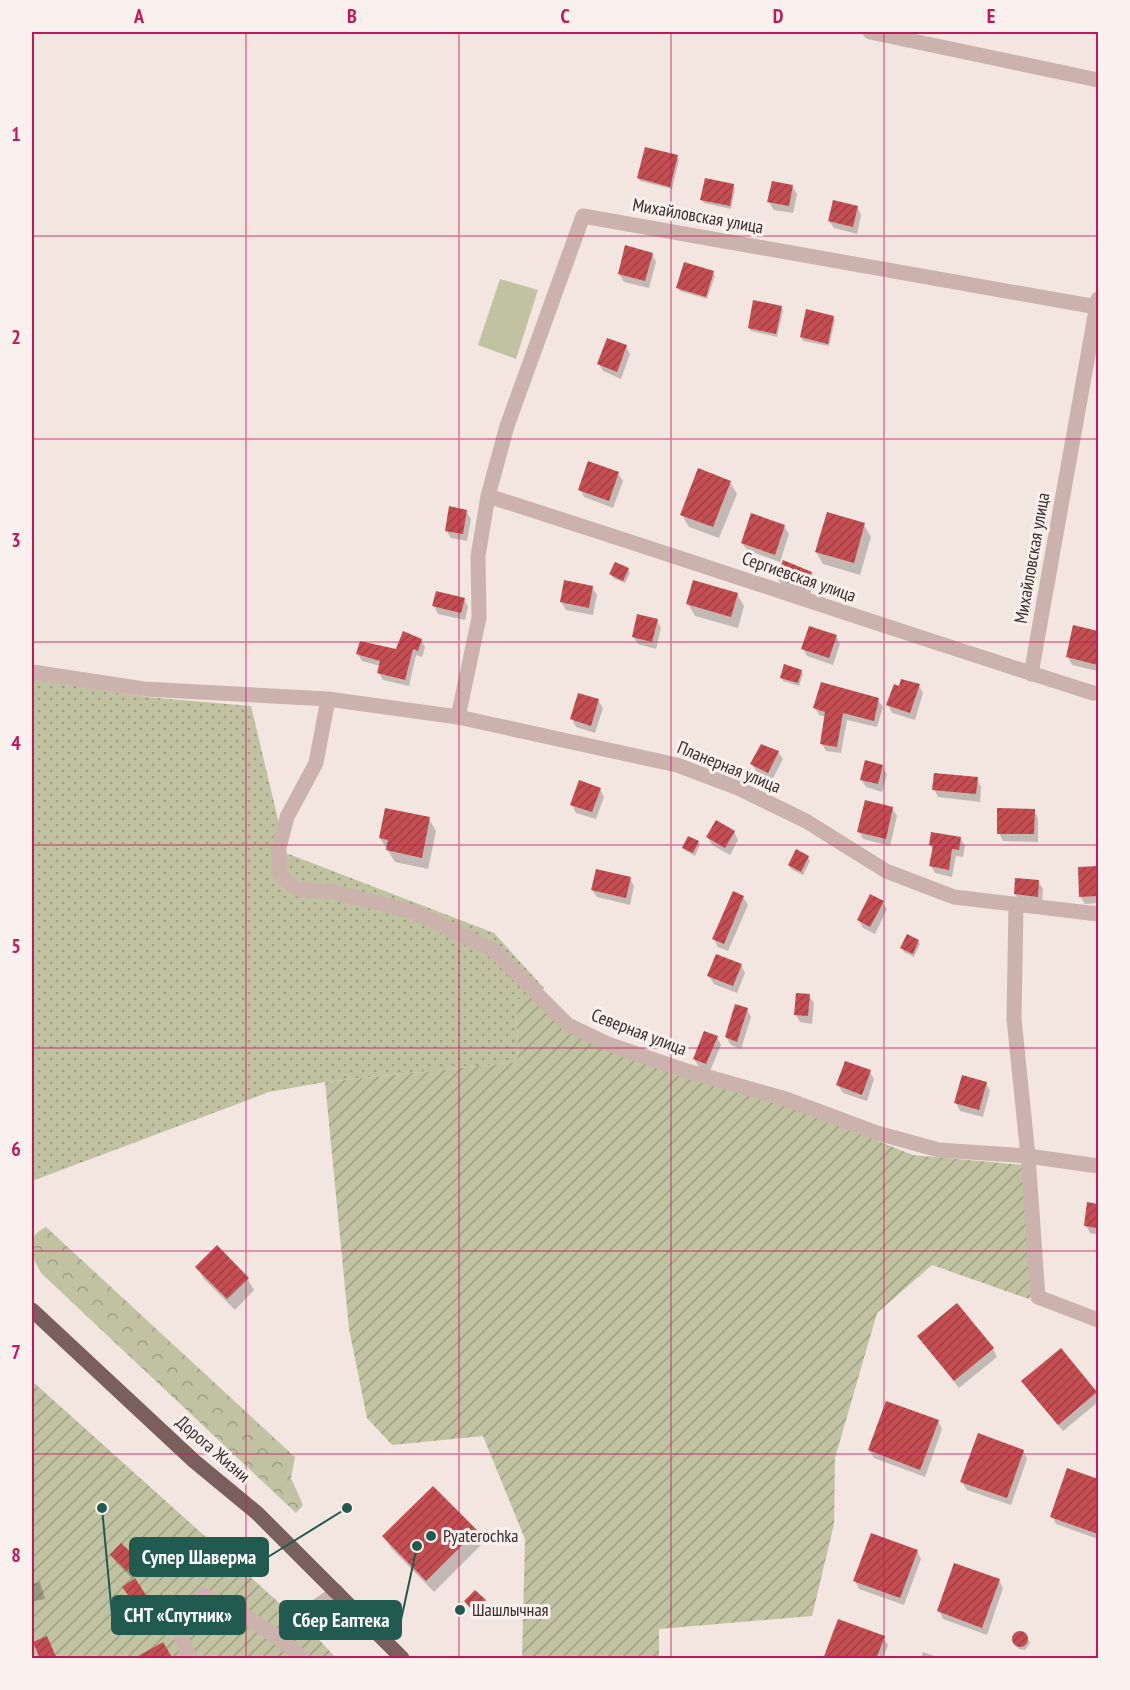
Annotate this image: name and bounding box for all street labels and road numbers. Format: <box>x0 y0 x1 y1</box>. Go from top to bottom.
street label: Михайловская улица <box>631 193 765 238</box>
street label: Михайловская улица <box>1009 491 1054 625</box>
street label: Сергиевская улица <box>739 546 859 607</box>
street label: Планерная улица <box>674 735 784 798</box>
street label: Северная улица <box>588 1003 690 1060</box>
street label: Дорога Жизни <box>171 1410 255 1487</box>

